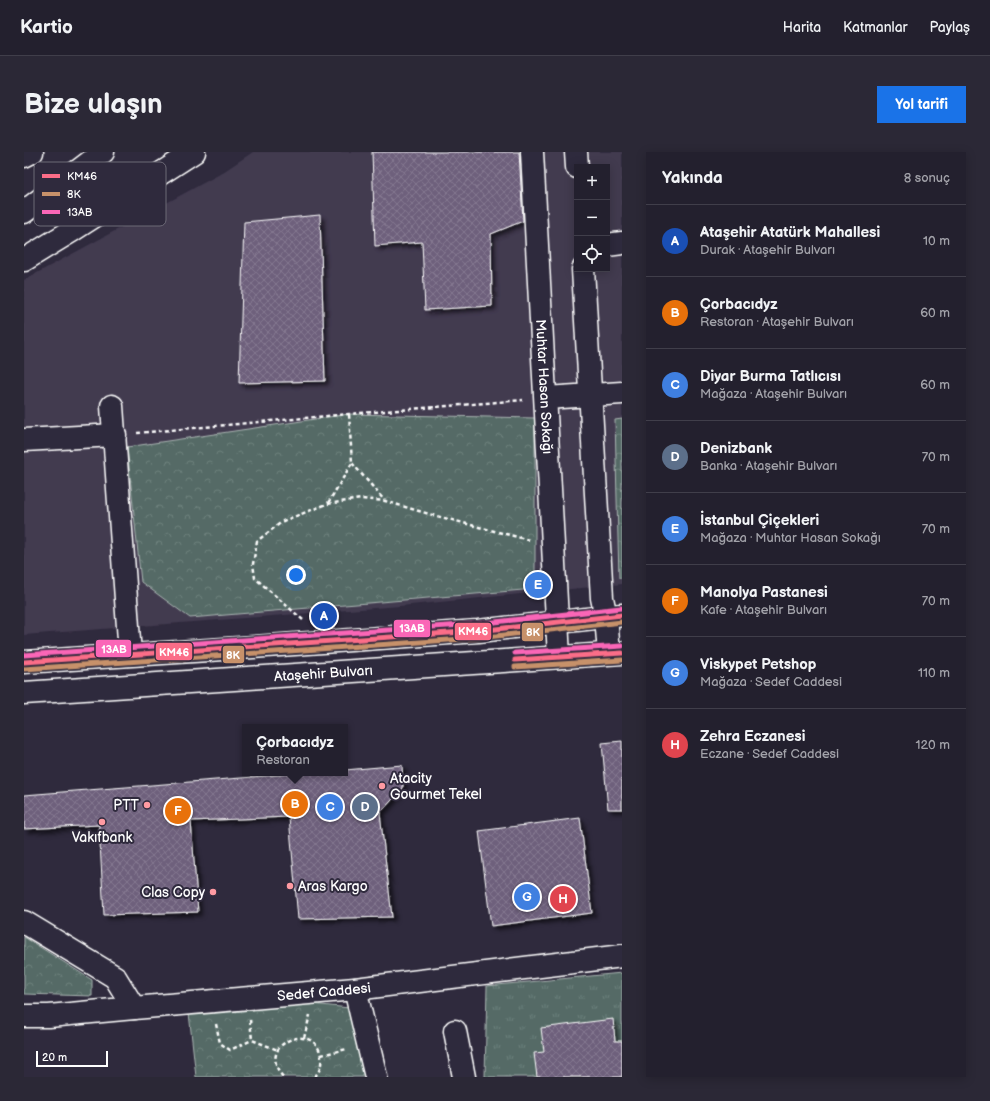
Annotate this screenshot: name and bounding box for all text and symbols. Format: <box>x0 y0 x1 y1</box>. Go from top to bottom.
text: Kartio <box>20 16 73 39</box>
text: Harita <box>783 19 821 36</box>
text: Katmanlar <box>843 19 908 36</box>
text: Paylaş <box>930 19 970 36</box>
button: Yol tarifi <box>877 86 966 123</box>
text: Bize ulaşın <box>24 88 163 121</box>
legend <box>34 162 166 226</box>
map controls <box>574 164 610 272</box>
button: + <box>574 164 610 200</box>
text: Yakında <box>662 168 723 188</box>
text: KM46 <box>67 170 97 183</box>
text: 8 sonuç <box>904 170 950 186</box>
text: 8K <box>67 188 81 201</box>
button: − <box>574 200 610 236</box>
text: 13AB <box>67 206 93 219</box>
text: Ataşehir Atatürk Mahallesi <box>700 223 880 242</box>
text: A <box>671 233 679 249</box>
text: 10 m <box>923 233 950 249</box>
button: locate <box>574 236 610 272</box>
text: Durak · Ataşehir Bulvarı <box>700 242 835 258</box>
text: Çorbacıdyz <box>700 295 778 314</box>
text: B <box>670 305 680 321</box>
text: 60 m <box>920 305 950 321</box>
text: Restoran · Ataşehir Bulvarı <box>700 314 854 330</box>
street label: Muhtar Hasan Sokağı <box>532 319 556 455</box>
text: Diyar Burma Tatlıcısı <box>700 367 841 386</box>
text: C <box>670 377 680 393</box>
text: 60 m <box>920 377 950 393</box>
text: Mağaza · Ataşehir Bulvarı <box>700 386 847 402</box>
text: Denizbank <box>700 439 772 458</box>
text: D <box>670 449 680 465</box>
text: 70 m <box>922 449 950 465</box>
text: Banka · Ataşehir Bulvarı <box>700 458 837 474</box>
text: İstanbul Çiçekleri <box>700 511 819 530</box>
text: E <box>671 521 679 537</box>
text: 70 m <box>922 521 950 537</box>
text: Mağaza · Muhtar Hasan Sokağı <box>700 530 881 546</box>
your location <box>286 565 306 585</box>
pin: E <box>525 570 551 600</box>
text: Manolya Pastanesi <box>700 583 828 602</box>
text: F <box>671 593 679 609</box>
text: 70 m <box>922 593 950 609</box>
pin: A <box>311 601 337 631</box>
text: Kafe · Ataşehir Bulvarı <box>700 602 827 618</box>
line badge: 13AB <box>393 619 431 638</box>
text: 13AB <box>399 622 425 635</box>
line badge: KM46 <box>454 622 492 641</box>
line badge: 8K <box>521 622 544 642</box>
text: KM46 <box>458 625 488 638</box>
text: 8K <box>526 626 541 639</box>
line badge: 13AB <box>95 639 132 658</box>
line badge: KM46 <box>155 642 193 661</box>
text: 13AB <box>101 643 127 656</box>
line badge: 8K <box>222 645 245 664</box>
text: KM46 <box>159 646 189 659</box>
text: 8K <box>226 649 241 662</box>
text: Viskypet Petshop <box>700 655 816 674</box>
street label: Ataşehir Bulvarı <box>273 662 373 685</box>
text: G <box>670 665 680 681</box>
text: 110 m <box>918 665 950 681</box>
text: Mağaza · Sedef Caddesi <box>700 674 842 690</box>
popup <box>242 724 348 776</box>
text: Zehra Eczanesi <box>700 727 805 746</box>
text: Çorbacıdyz <box>256 733 334 752</box>
text: H <box>670 737 680 753</box>
text: 120 m <box>915 737 950 753</box>
text: Eczane · Sedef Caddesi <box>700 746 839 762</box>
text: Restoran <box>256 752 310 768</box>
place label: Atacity Gourmet Tekel <box>390 770 482 803</box>
marker: Atacity Gourmet Tekel <box>377 781 387 791</box>
pin: B <box>282 789 308 819</box>
pin: C <box>317 792 343 822</box>
pin: D <box>352 792 378 822</box>
pin: F <box>165 796 191 826</box>
place label: PTT <box>113 797 140 814</box>
marker: PTT <box>142 800 152 810</box>
marker: Vakıfbank <box>97 817 107 827</box>
place label: Vakıfbank <box>72 829 132 846</box>
place label: Aras Kargo <box>298 878 368 895</box>
marker: Aras Kargo <box>285 881 295 891</box>
pin: G <box>514 882 540 912</box>
place label: Clas Copy <box>141 884 206 901</box>
pin: H <box>550 884 576 914</box>
marker: Clas Copy <box>208 887 218 897</box>
street label: Sedef Caddesi <box>277 979 372 1005</box>
scale bar <box>36 1049 108 1068</box>
text: 20 m <box>42 1051 67 1064</box>

